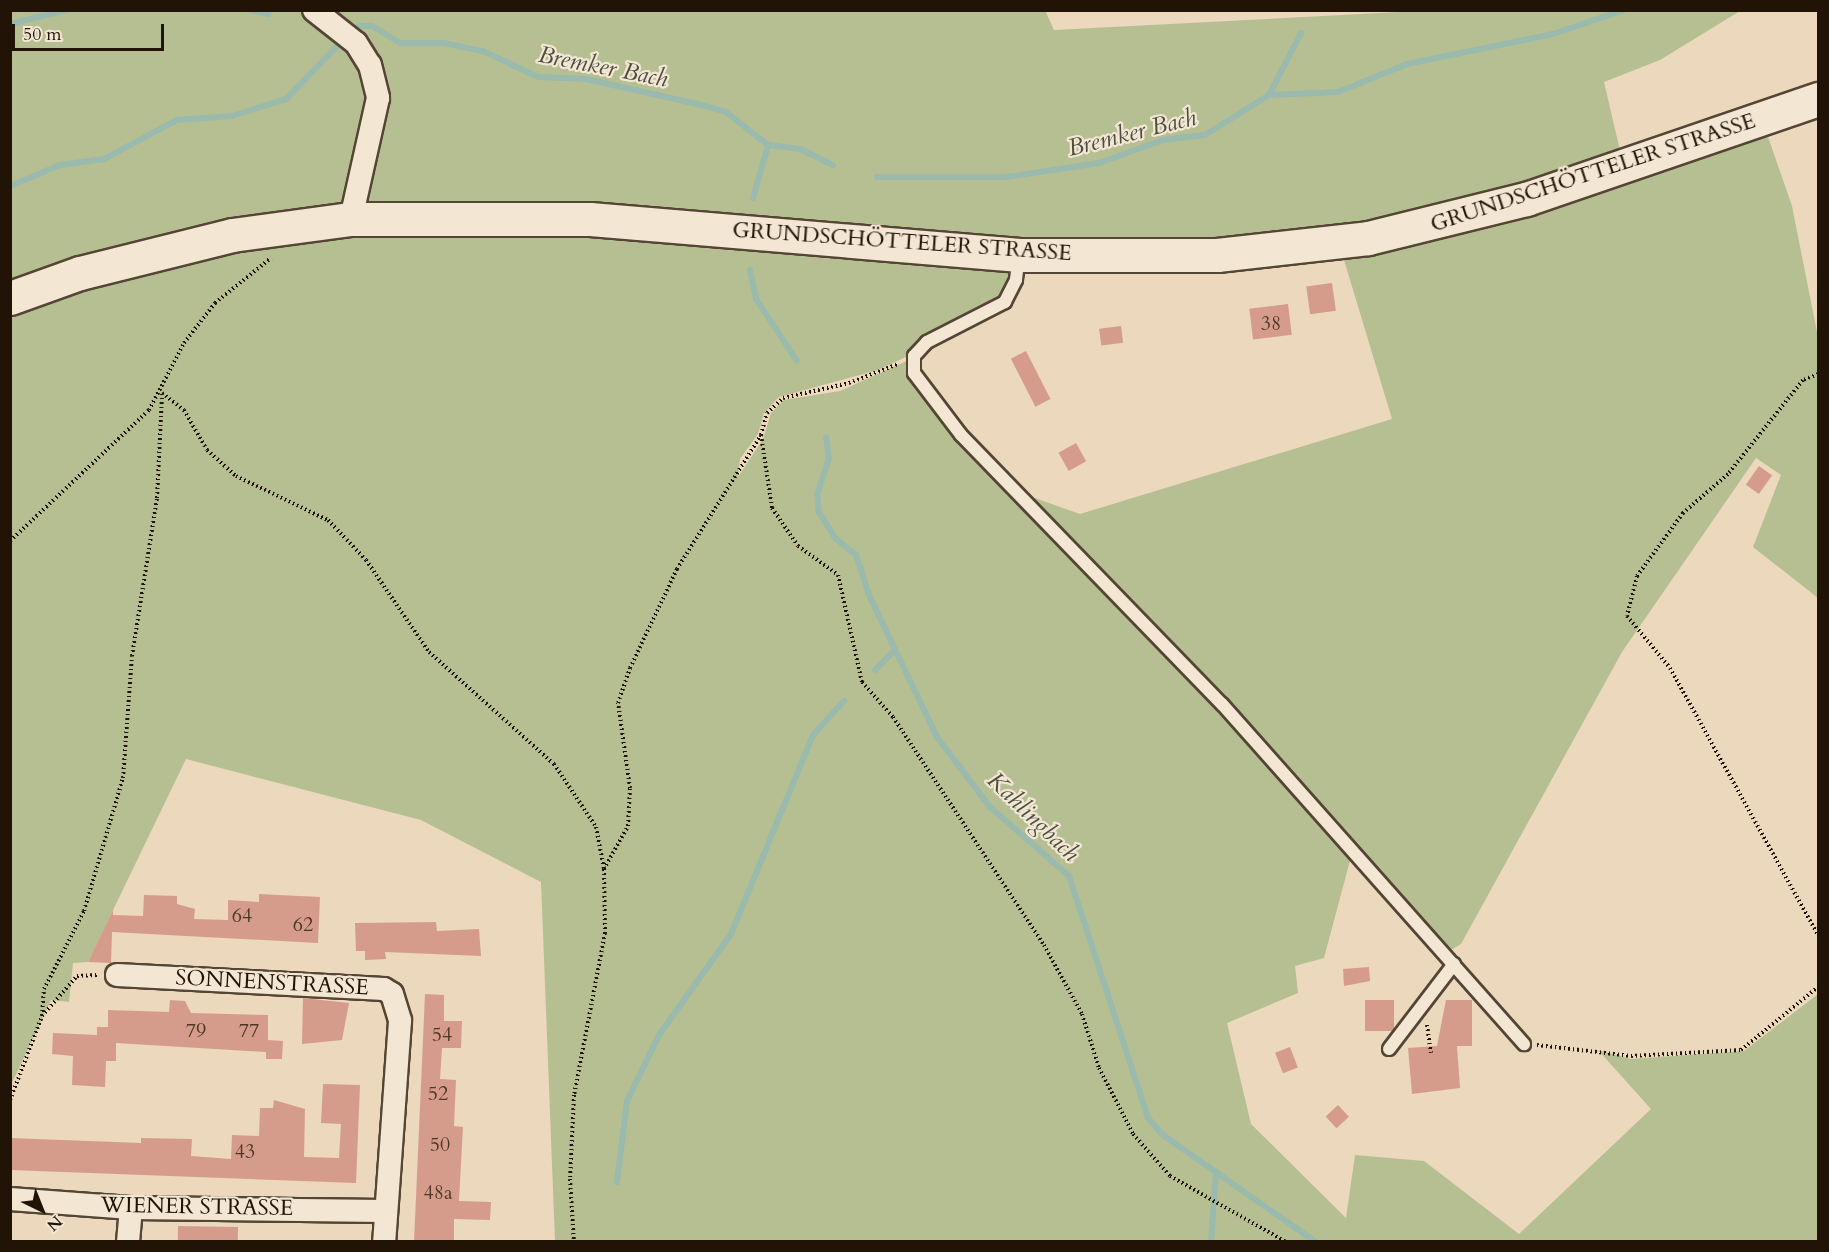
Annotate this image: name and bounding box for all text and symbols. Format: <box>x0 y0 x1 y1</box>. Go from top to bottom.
scale bar <box>15 12 166 50</box>
text: 50 m <box>23 22 62 47</box>
water label: Bremker Bach <box>536 40 670 94</box>
water label: Bremker Bach <box>1065 103 1199 163</box>
street label: GRUNDSCHÖTTELER STRASSE <box>1427 108 1759 238</box>
street label: GRUNDSCHÖTTELER STRASSE <box>731 217 1073 267</box>
house number: 38 <box>1261 311 1281 335</box>
water label: Kahlingbach <box>981 766 1085 868</box>
house number: 64 <box>232 903 252 927</box>
house number: 62 <box>293 912 313 936</box>
street label: SONNENSTRASSE <box>175 965 369 1001</box>
house number: 79 <box>186 1018 206 1042</box>
house number: 77 <box>239 1018 259 1042</box>
house number: 54 <box>432 1022 452 1046</box>
house number: 52 <box>428 1081 448 1105</box>
house number: 50 <box>430 1132 450 1156</box>
house number: 43 <box>235 1139 255 1163</box>
north arrow <box>12 1180 72 1240</box>
house number: 48a <box>423 1180 453 1204</box>
street label: WIENER STRASSE <box>101 1192 293 1222</box>
text: N <box>42 1210 67 1236</box>

